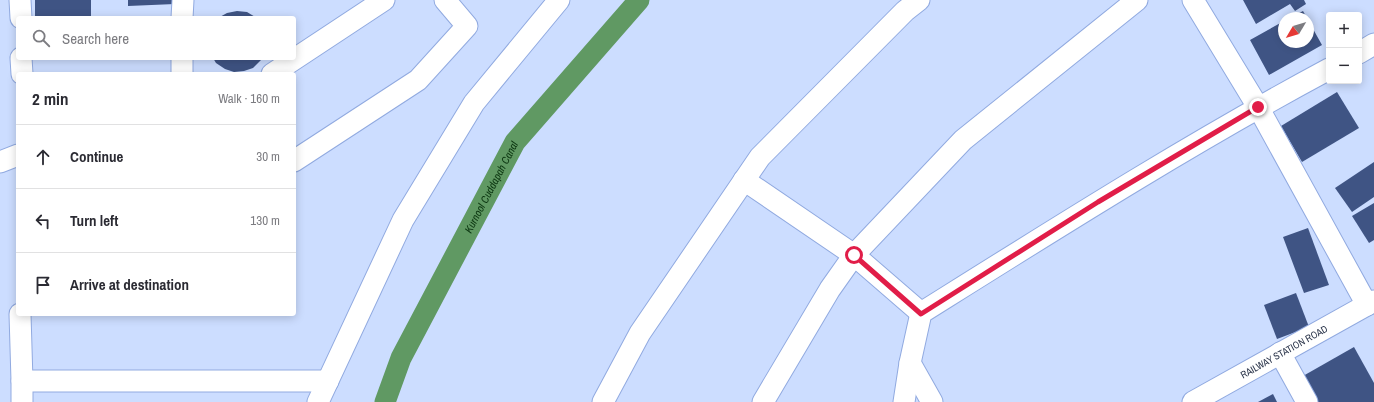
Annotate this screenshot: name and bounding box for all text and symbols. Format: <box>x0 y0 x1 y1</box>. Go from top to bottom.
north arrow <box>1278 12 1314 48</box>
map controls <box>1326 12 1362 84</box>
button: + <box>1326 12 1362 48</box>
search box <box>16 16 296 60</box>
icon: search <box>30 27 52 49</box>
text: Search here <box>62 28 129 49</box>
button: − <box>1326 48 1362 84</box>
text: 2 min <box>32 87 68 110</box>
text: Walk · 160 m <box>218 90 280 107</box>
route end <box>1249 98 1267 116</box>
water label: Kurnool Cuddapah Canal <box>461 138 522 235</box>
icon: ahead <box>32 146 54 168</box>
text: Continue <box>70 146 123 167</box>
text: 30 m <box>256 148 280 165</box>
icon: left <box>32 210 54 232</box>
text: Turn left <box>70 210 118 231</box>
text: 130 m <box>250 212 280 229</box>
route start <box>845 246 863 264</box>
icon: arrive <box>32 274 54 296</box>
text: Arrive at destination <box>70 274 189 295</box>
street label: RAILWAY STATION ROAD <box>1238 322 1330 381</box>

